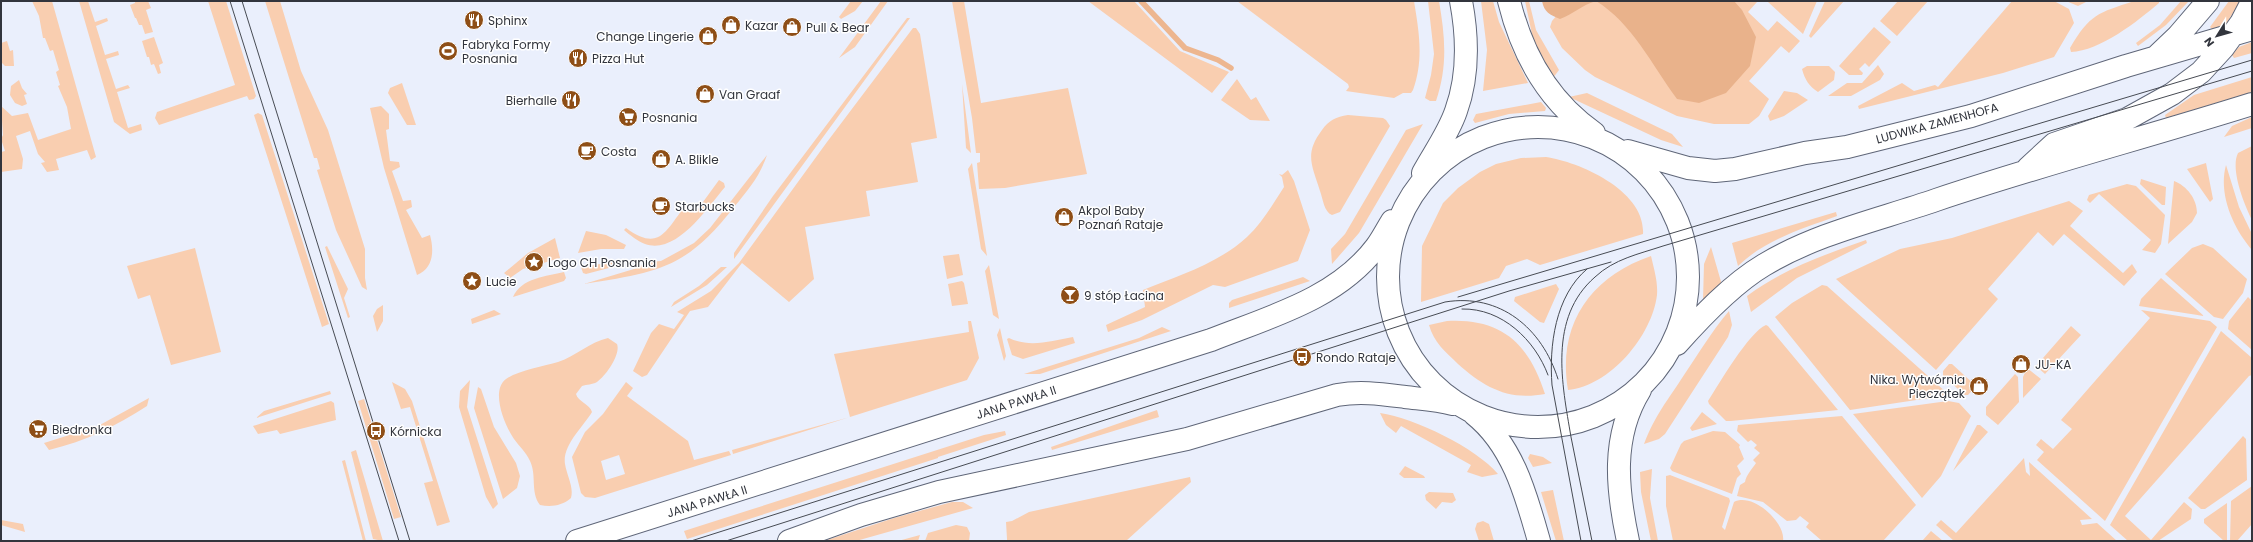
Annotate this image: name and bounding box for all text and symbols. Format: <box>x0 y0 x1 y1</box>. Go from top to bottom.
restaurant icon: Sphinx <box>463 9 485 31</box>
place label: Sphinx <box>488 12 527 29</box>
shop icon: Kazar <box>720 14 742 36</box>
shop icon: Pull & Bear <box>781 16 803 38</box>
north arrow <box>2197 16 2237 56</box>
place label: Kazar <box>745 17 779 34</box>
place label: Pull & Bear <box>806 19 870 36</box>
shop icon: Change Lingerie <box>697 25 719 47</box>
place label: Change Lingerie <box>596 28 694 45</box>
text: N <box>2200 34 2218 50</box>
place label: Fabryka Formy Posnania <box>462 36 551 67</box>
sports icon: Fabryka Formy Posnania <box>437 40 459 62</box>
restaurant icon: Pizza Hut <box>567 47 589 69</box>
place label: Pizza Hut <box>592 50 645 67</box>
shop icon: Van Graaf <box>694 83 716 105</box>
place label: Van Graaf <box>719 86 780 103</box>
restaurant icon: Bierhalle <box>560 89 582 111</box>
place label: Bierhalle <box>506 92 557 109</box>
street label: LUDWIKA ZAMENHOFA <box>1874 98 2000 148</box>
supermarket icon: Posnania <box>617 106 639 128</box>
place label: Posnania <box>642 109 697 126</box>
cafe icon: Costa <box>576 140 598 162</box>
place label: Costa <box>601 143 637 160</box>
shop icon: A. Blikle <box>650 148 672 170</box>
place label: A. Blikle <box>675 151 719 168</box>
cafe icon: Starbucks <box>650 195 672 217</box>
place label: Starbucks <box>675 198 735 215</box>
place label: Akpol Baby Poznań Rataje <box>1078 202 1163 233</box>
shop icon: Akpol Baby Poznań Rataje <box>1053 206 1075 228</box>
place icon: Logo CH Posnania <box>523 251 545 273</box>
place label: Logo CH Posnania <box>548 254 656 271</box>
place icon: Lucie <box>461 270 483 292</box>
place label: Lucie <box>486 273 517 290</box>
bar icon: 9 stóp Łacina <box>1059 284 1081 306</box>
place label: 9 stóp Łacina <box>1084 287 1164 304</box>
bus stop icon: Rondo Rataje <box>1291 346 1313 368</box>
place label: Rondo Rataje <box>1316 349 1396 366</box>
shop icon: JU-KA <box>2010 353 2032 375</box>
place label: JU-KA <box>2035 356 2071 373</box>
place label: Nika. Wytwórnia Pieczątek <box>1870 371 1966 402</box>
shop icon: Nika. Wytwórnia Pieczątek <box>1968 375 1990 397</box>
street label: JANA PAWŁA II <box>974 381 1058 423</box>
supermarket icon: Biedronka <box>27 418 49 440</box>
bus stop icon: Kórnicka <box>365 420 387 442</box>
place label: Biedronka <box>52 421 112 438</box>
place label: Kórnicka <box>390 423 442 440</box>
street label: JANA PAWŁA II <box>665 481 749 521</box>

